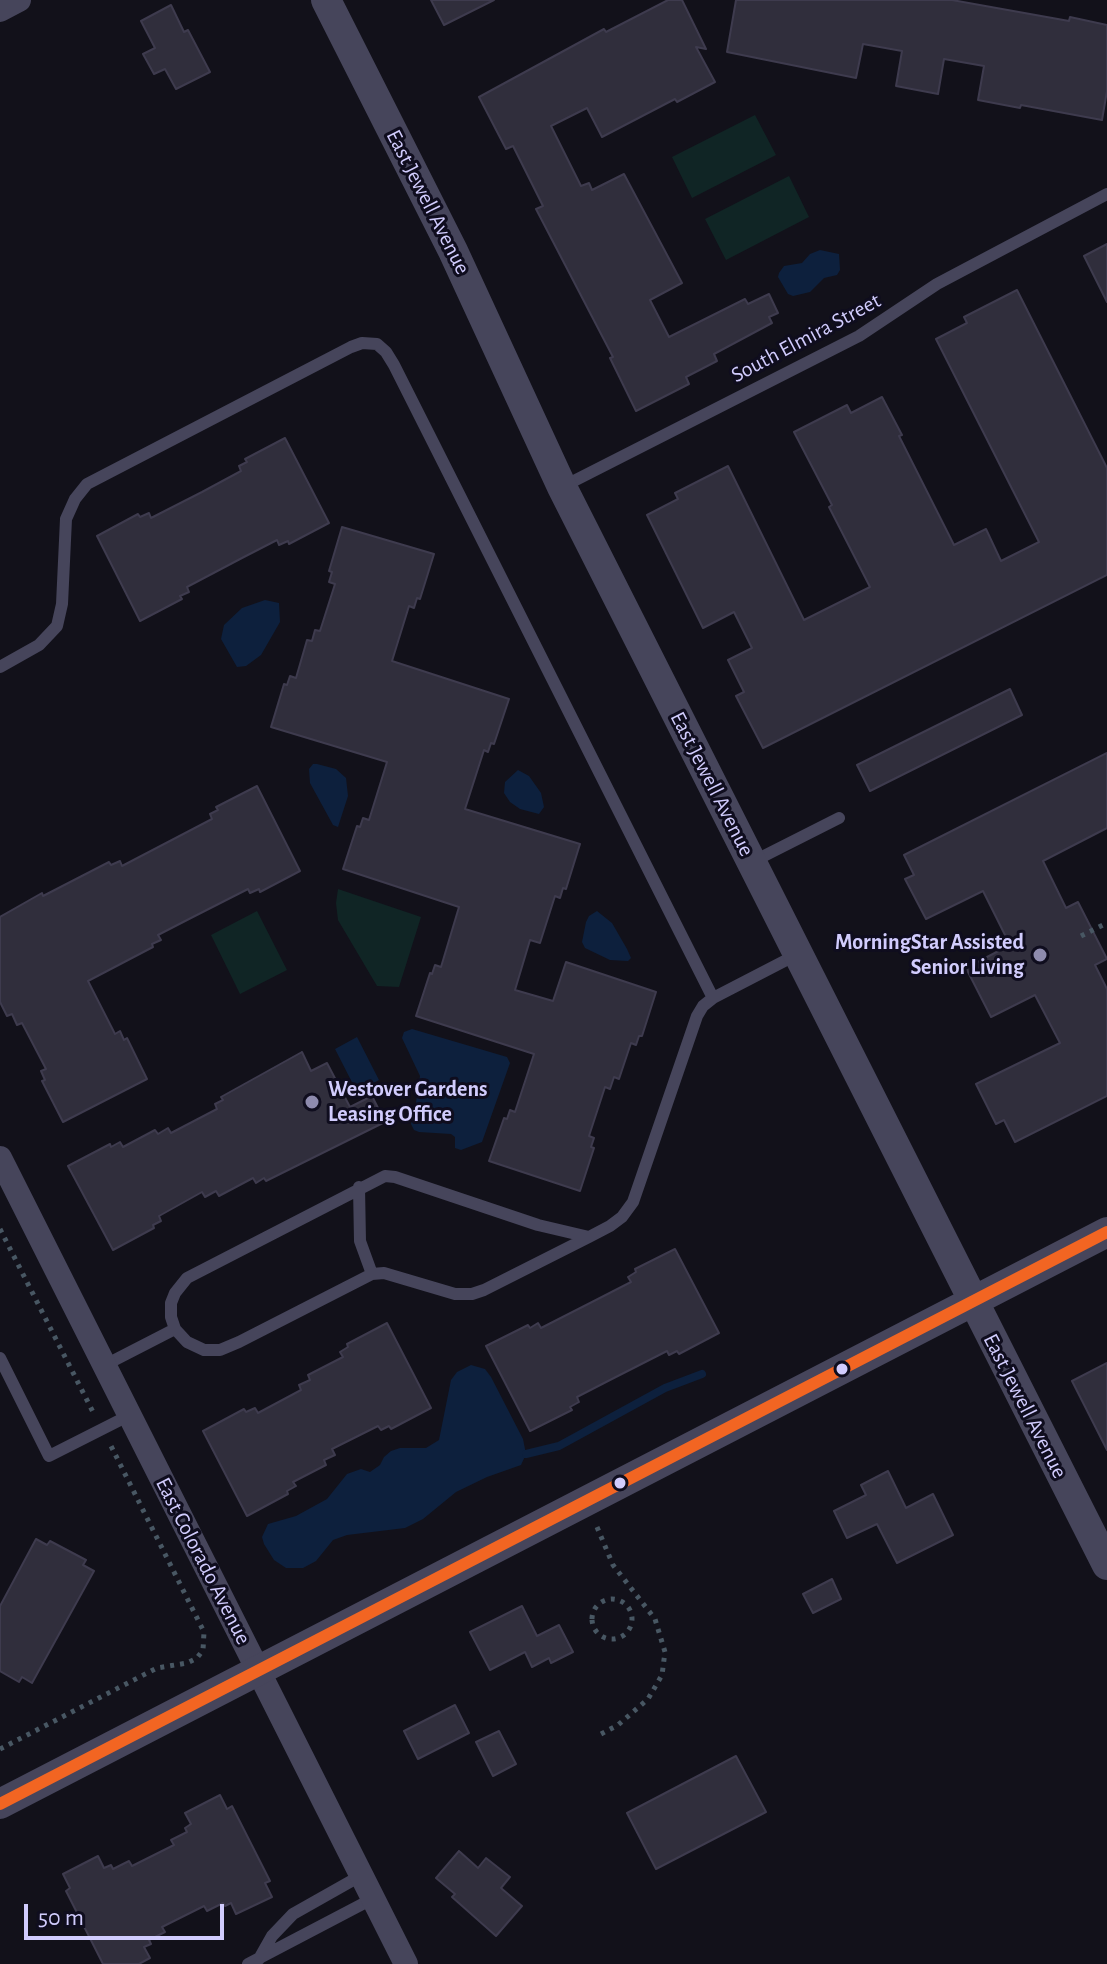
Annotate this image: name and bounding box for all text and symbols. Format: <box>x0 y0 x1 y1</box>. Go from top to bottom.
street label: East Jewell Avenue <box>380 125 476 279</box>
street label: South Elmira Street <box>727 288 885 388</box>
street label: East Jewell Avenue <box>664 707 760 861</box>
place label: MorningStar Assisted Senior Living <box>835 929 1024 980</box>
marker: MorningStar Assisted Senior Living <box>1031 946 1049 964</box>
place label: Westover Gardens Leasing Office <box>328 1076 488 1128</box>
marker: Westover Gardens Leasing Office <box>303 1093 321 1111</box>
street label: East Jewell Avenue <box>977 1329 1073 1483</box>
unlabelled marker <box>834 1361 850 1377</box>
street label: East Colorado Avenue <box>149 1473 257 1649</box>
unlabelled marker <box>612 1475 628 1491</box>
scale bar <box>28 1888 228 1938</box>
text: 50 m <box>38 1906 84 1930</box>

